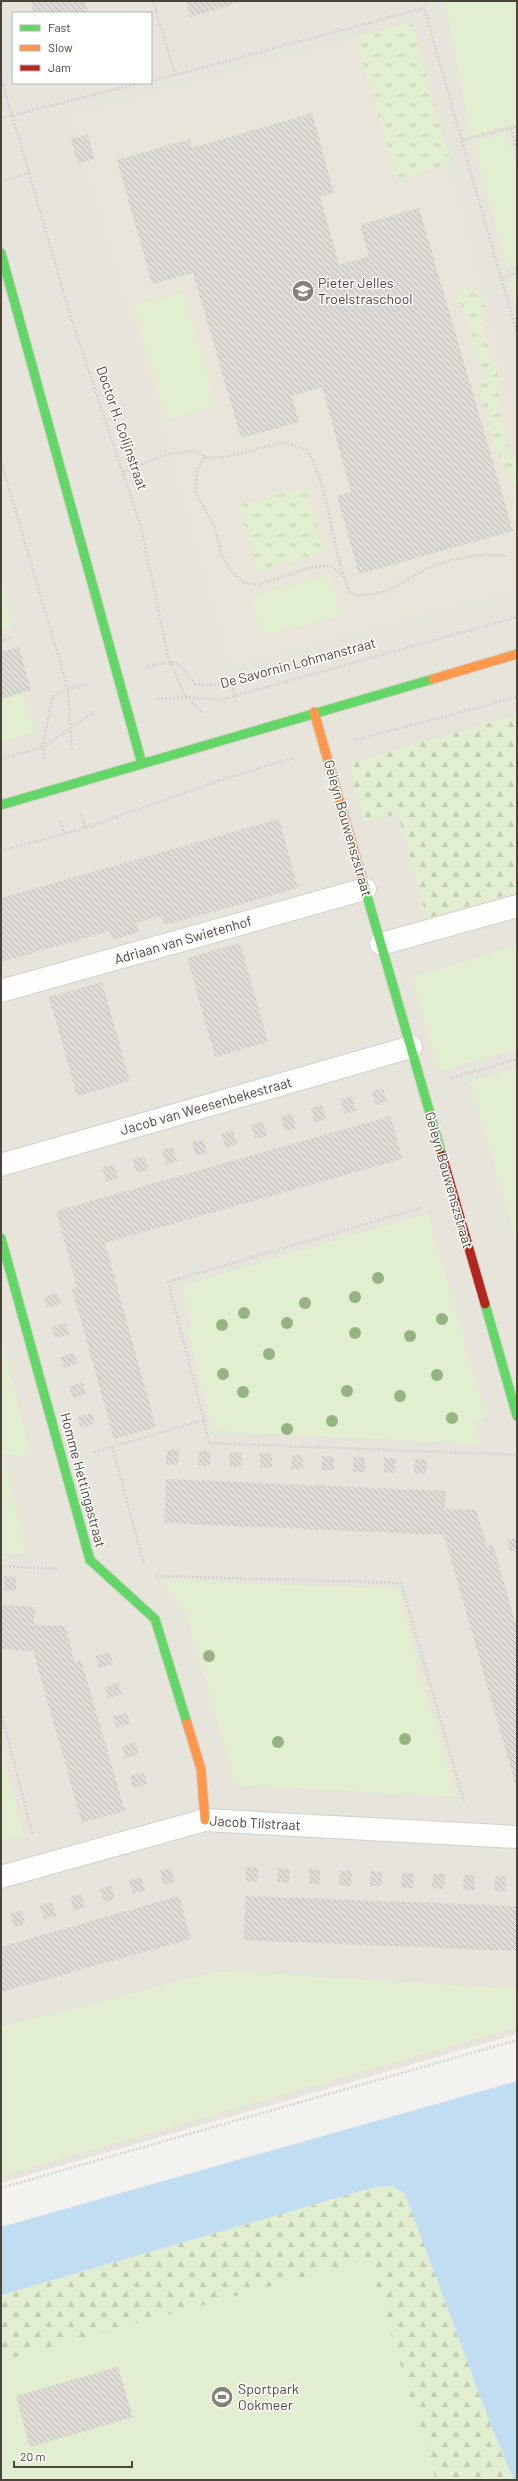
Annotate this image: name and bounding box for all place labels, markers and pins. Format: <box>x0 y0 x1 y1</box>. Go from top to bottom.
place label: Pieter Jelles Troelstraschool <box>318 274 413 307</box>
school or university icon: Pieter Jelles Troelstraschool <box>290 278 316 304</box>
place label: Sportpark Ookmeer <box>238 2380 299 2413</box>
sports icon: Sportpark Ookmeer <box>209 2384 235 2410</box>

